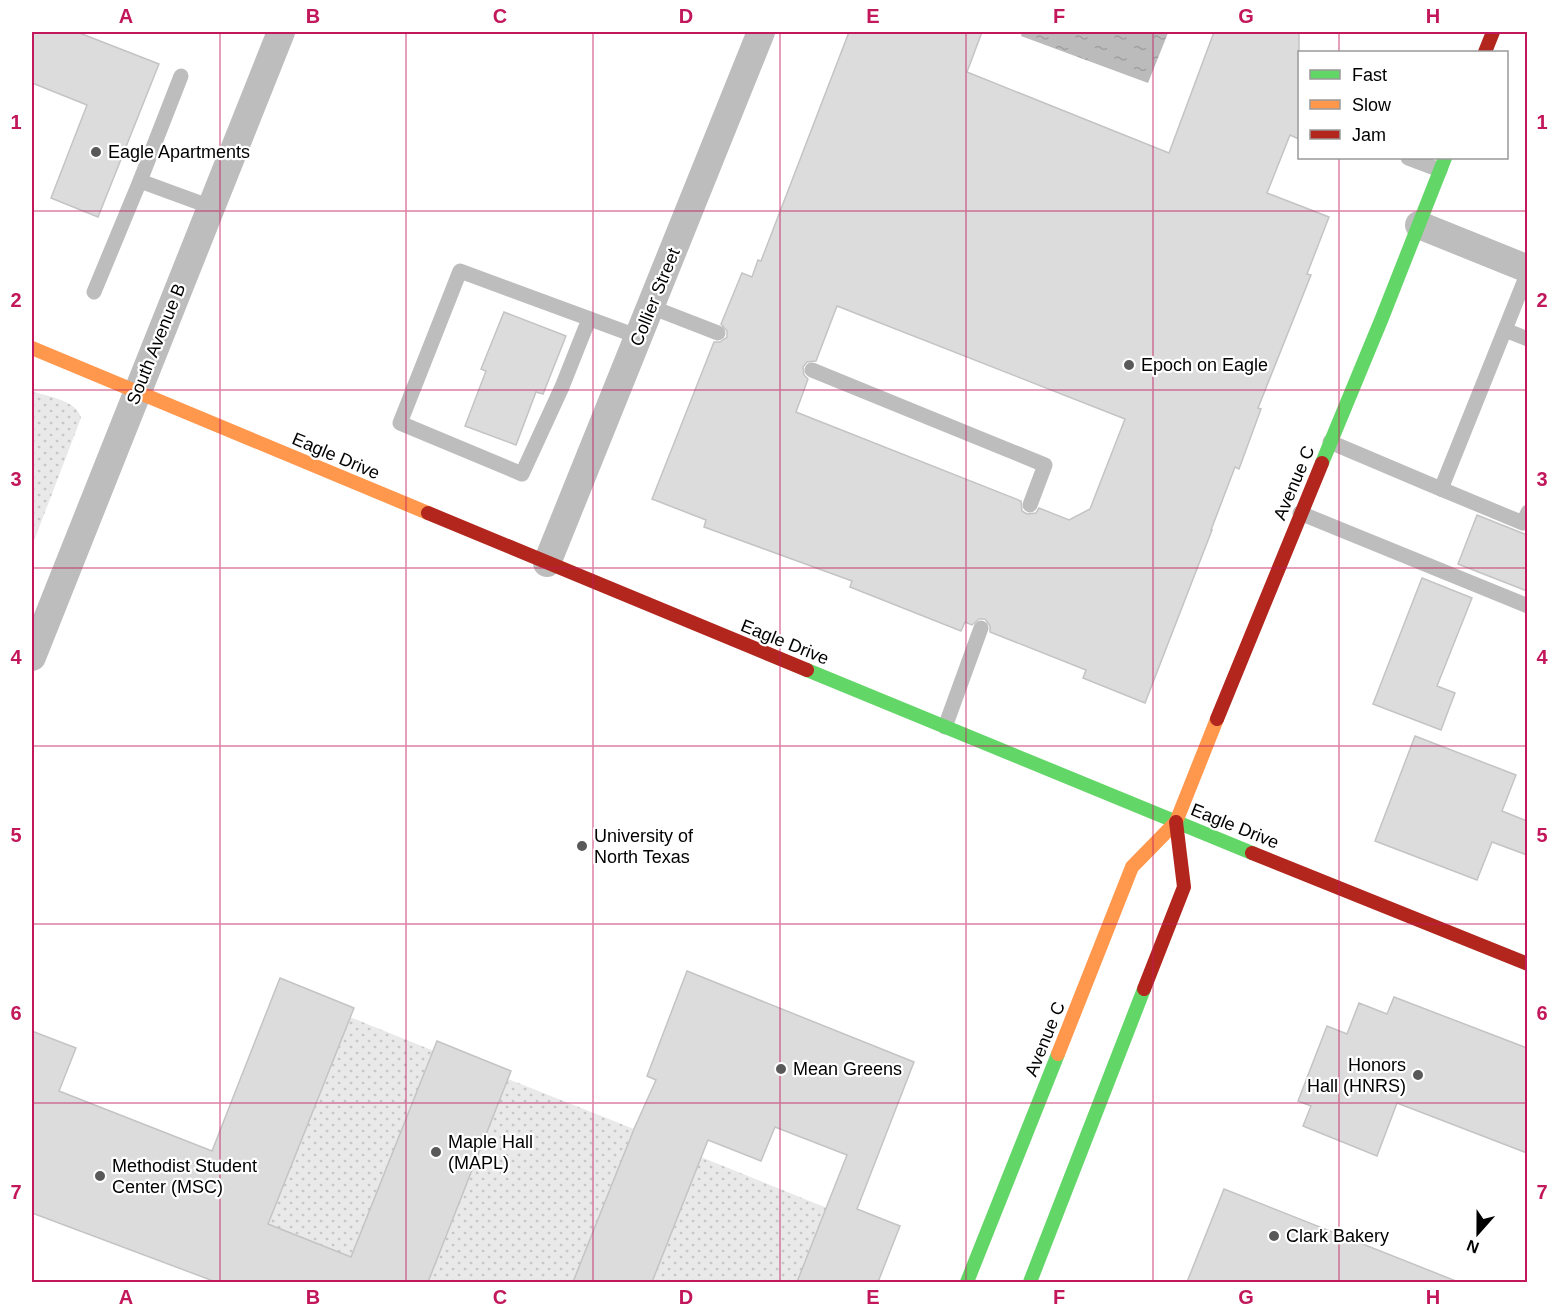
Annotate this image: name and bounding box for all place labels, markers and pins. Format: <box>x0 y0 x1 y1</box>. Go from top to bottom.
place label: Eagle Apartments <box>108 142 250 162</box>
marker: Eagle Apartments <box>89 145 103 159</box>
place label: Epoch on Eagle <box>1141 355 1268 375</box>
marker: Epoch on Eagle <box>1122 358 1136 372</box>
place label: University of North Texas <box>594 826 694 867</box>
marker: University of North Texas <box>575 839 589 853</box>
place label: Honors Hall (HNRS) <box>1307 1055 1406 1096</box>
place label: Mean Greens <box>793 1059 902 1079</box>
marker: Mean Greens <box>774 1062 788 1076</box>
marker: Honors Hall (HNRS) <box>1411 1068 1425 1082</box>
place label: Maple Hall (MAPL) <box>448 1132 533 1173</box>
marker: Maple Hall (MAPL) <box>429 1145 443 1159</box>
place label: Methodist Student Center (MSC) <box>112 1156 257 1197</box>
marker: Methodist Student Center (MSC) <box>93 1169 107 1183</box>
place label: Clark Bakery <box>1286 1226 1389 1246</box>
marker: Clark Bakery <box>1267 1229 1281 1243</box>

